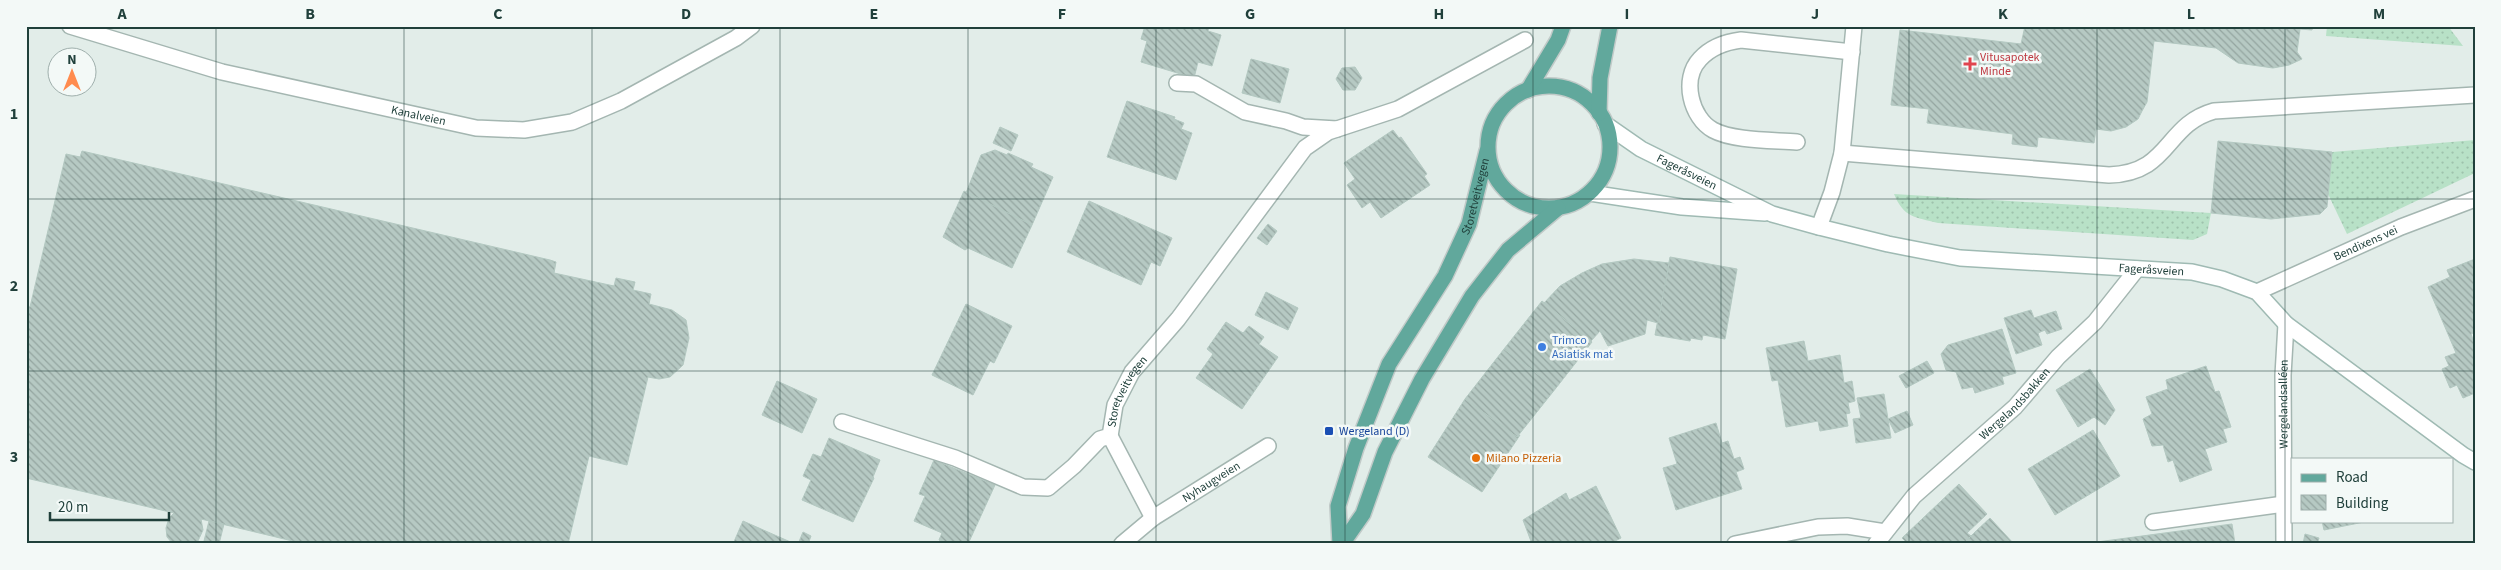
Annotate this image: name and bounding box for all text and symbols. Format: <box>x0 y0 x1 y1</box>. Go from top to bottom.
text: A <box>116 3 127 25</box>
text: B <box>305 3 315 25</box>
text: C <box>493 3 503 25</box>
text: D <box>681 3 691 25</box>
text: E <box>870 3 878 25</box>
text: F <box>1058 3 1066 25</box>
text: G <box>1245 3 1255 25</box>
text: H <box>1434 3 1444 25</box>
text: I <box>1625 3 1629 25</box>
text: J <box>1811 3 1819 25</box>
text: K <box>1998 3 2008 25</box>
text: L <box>2187 3 2195 25</box>
text: M <box>2373 3 2385 25</box>
north arrow <box>48 48 98 98</box>
place label: Vitusapotek Minde <box>1980 49 2040 80</box>
text: N <box>67 50 77 70</box>
marker: Vitusapotek Minde <box>1964 58 1976 70</box>
street label: Kanalveien <box>389 102 447 130</box>
text: 1 <box>10 103 18 125</box>
street label: Fageråsveien <box>1654 150 1720 194</box>
street label: Storetveitvegen <box>1457 156 1494 238</box>
street label: Bendixens vei <box>2331 222 2401 265</box>
street label: Fageråsveien <box>2118 260 2185 281</box>
text: 2 <box>10 275 18 297</box>
place label: Trimco Asiatisk mat <box>1552 332 1613 363</box>
marker: Trimco Asiatisk mat <box>1536 341 1548 353</box>
street label: Storetveitvegen <box>1104 352 1152 429</box>
street label: Wergelandsalléen <box>2275 359 2293 449</box>
street label: Wergelandsbakken <box>1976 364 2054 444</box>
place label: Wergeland (D) <box>1339 423 1410 440</box>
marker: Wergeland (D) <box>1323 425 1335 437</box>
text: 3 <box>10 446 18 468</box>
place label: Milano Pizzeria <box>1486 450 1561 467</box>
marker: Milano Pizzeria <box>1470 452 1482 464</box>
street label: Nyhaugveien <box>1179 457 1244 507</box>
legend <box>2291 458 2454 522</box>
text: Road <box>2336 467 2368 488</box>
scale bar <box>50 490 169 522</box>
text: Building <box>2336 493 2389 514</box>
text: 20 m <box>58 497 88 518</box>

